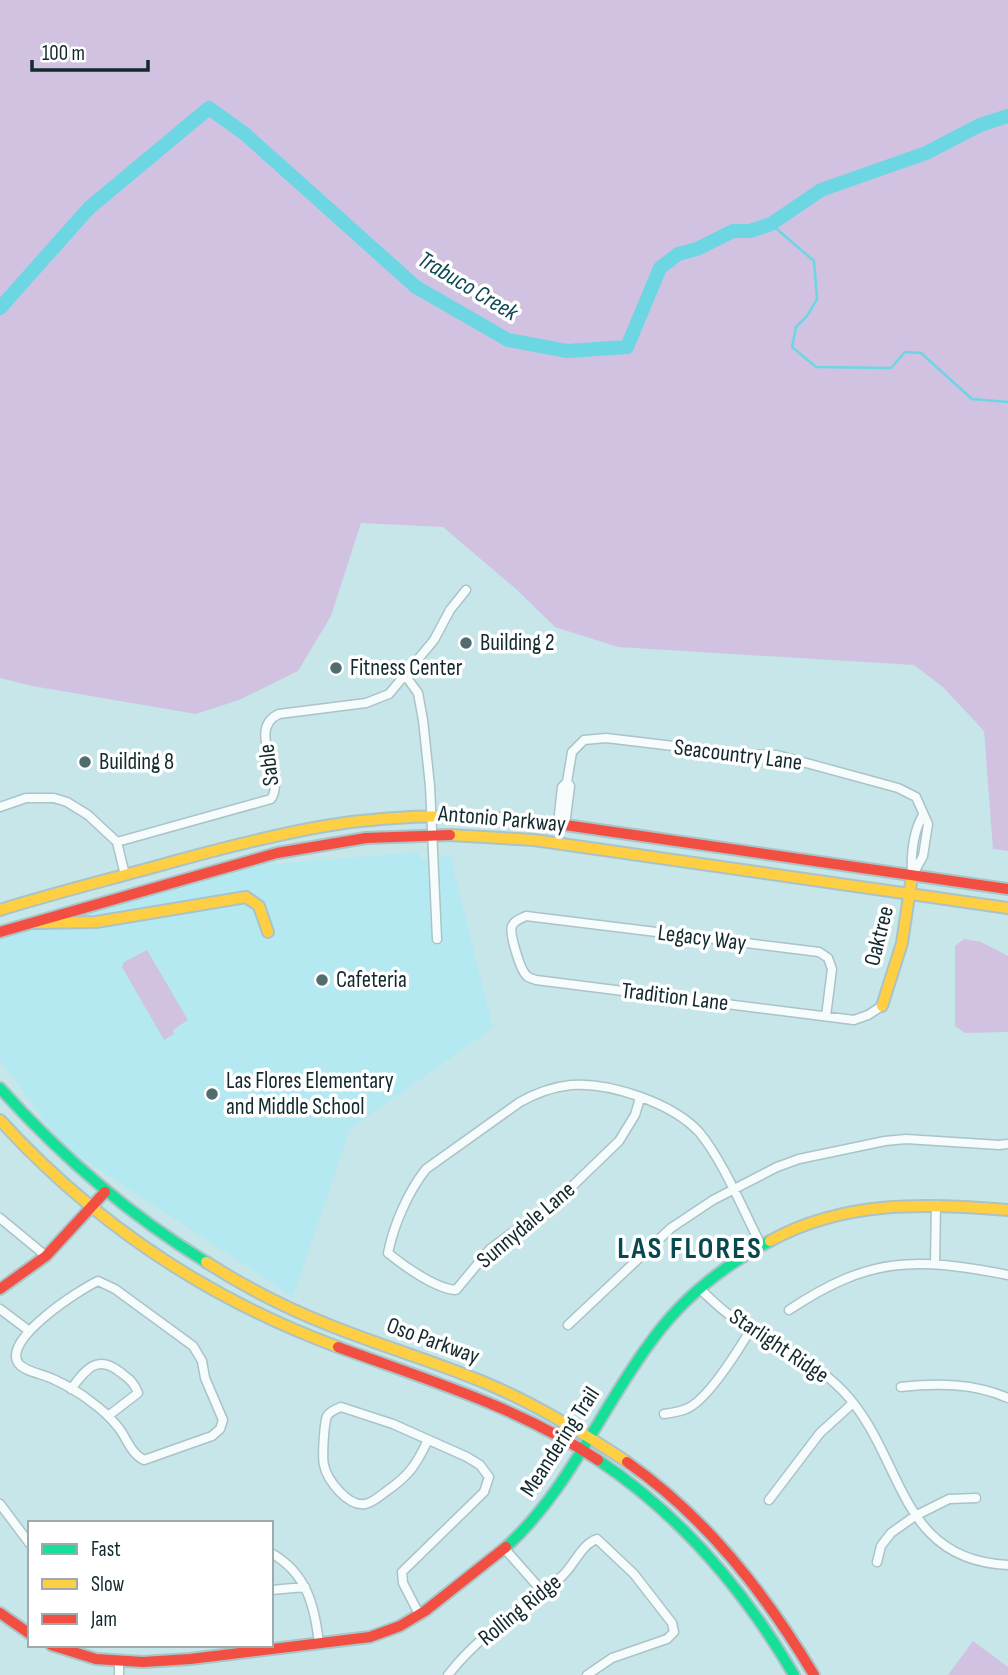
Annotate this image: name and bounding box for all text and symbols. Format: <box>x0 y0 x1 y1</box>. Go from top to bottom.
scale bar <box>32 28 147 72</box>
text: 100 m <box>42 41 85 66</box>
water label: Trabuco Creek <box>413 245 524 328</box>
place label: Building 2 <box>480 629 554 657</box>
marker: Building 2 <box>458 635 474 651</box>
place label: Fitness Center <box>350 654 463 682</box>
marker: Fitness Center <box>328 660 344 676</box>
street label: Seacountry Lane <box>672 733 804 777</box>
street label: Sable <box>253 743 285 787</box>
place label: Building 8 <box>99 748 174 776</box>
marker: Building 8 <box>77 754 93 770</box>
street label: Antonio Parkway <box>436 799 567 839</box>
street label: Oaktree <box>858 903 900 969</box>
street label: Legacy Way <box>656 919 748 957</box>
place label: Cafeteria <box>336 966 407 994</box>
marker: Cafeteria <box>314 972 330 988</box>
street label: Tradition Lane <box>620 977 730 1017</box>
place label: Las Flores Elementary and Middle School <box>226 1067 394 1121</box>
marker: Las Flores Elementary and Middle School <box>204 1086 220 1102</box>
street label: Sunnydale Lane <box>471 1176 581 1274</box>
district label: LAS FLORES <box>617 1231 763 1267</box>
street label: Starlight Ridge <box>724 1303 834 1389</box>
street label: Oso Parkway <box>383 1311 483 1371</box>
street label: Meandering Trail <box>514 1382 606 1502</box>
legend <box>28 1521 273 1647</box>
text: Fast <box>91 1537 121 1562</box>
street label: Rolling Ridge <box>473 1568 567 1652</box>
text: Slow <box>91 1572 125 1597</box>
text: Jam <box>90 1607 117 1632</box>

